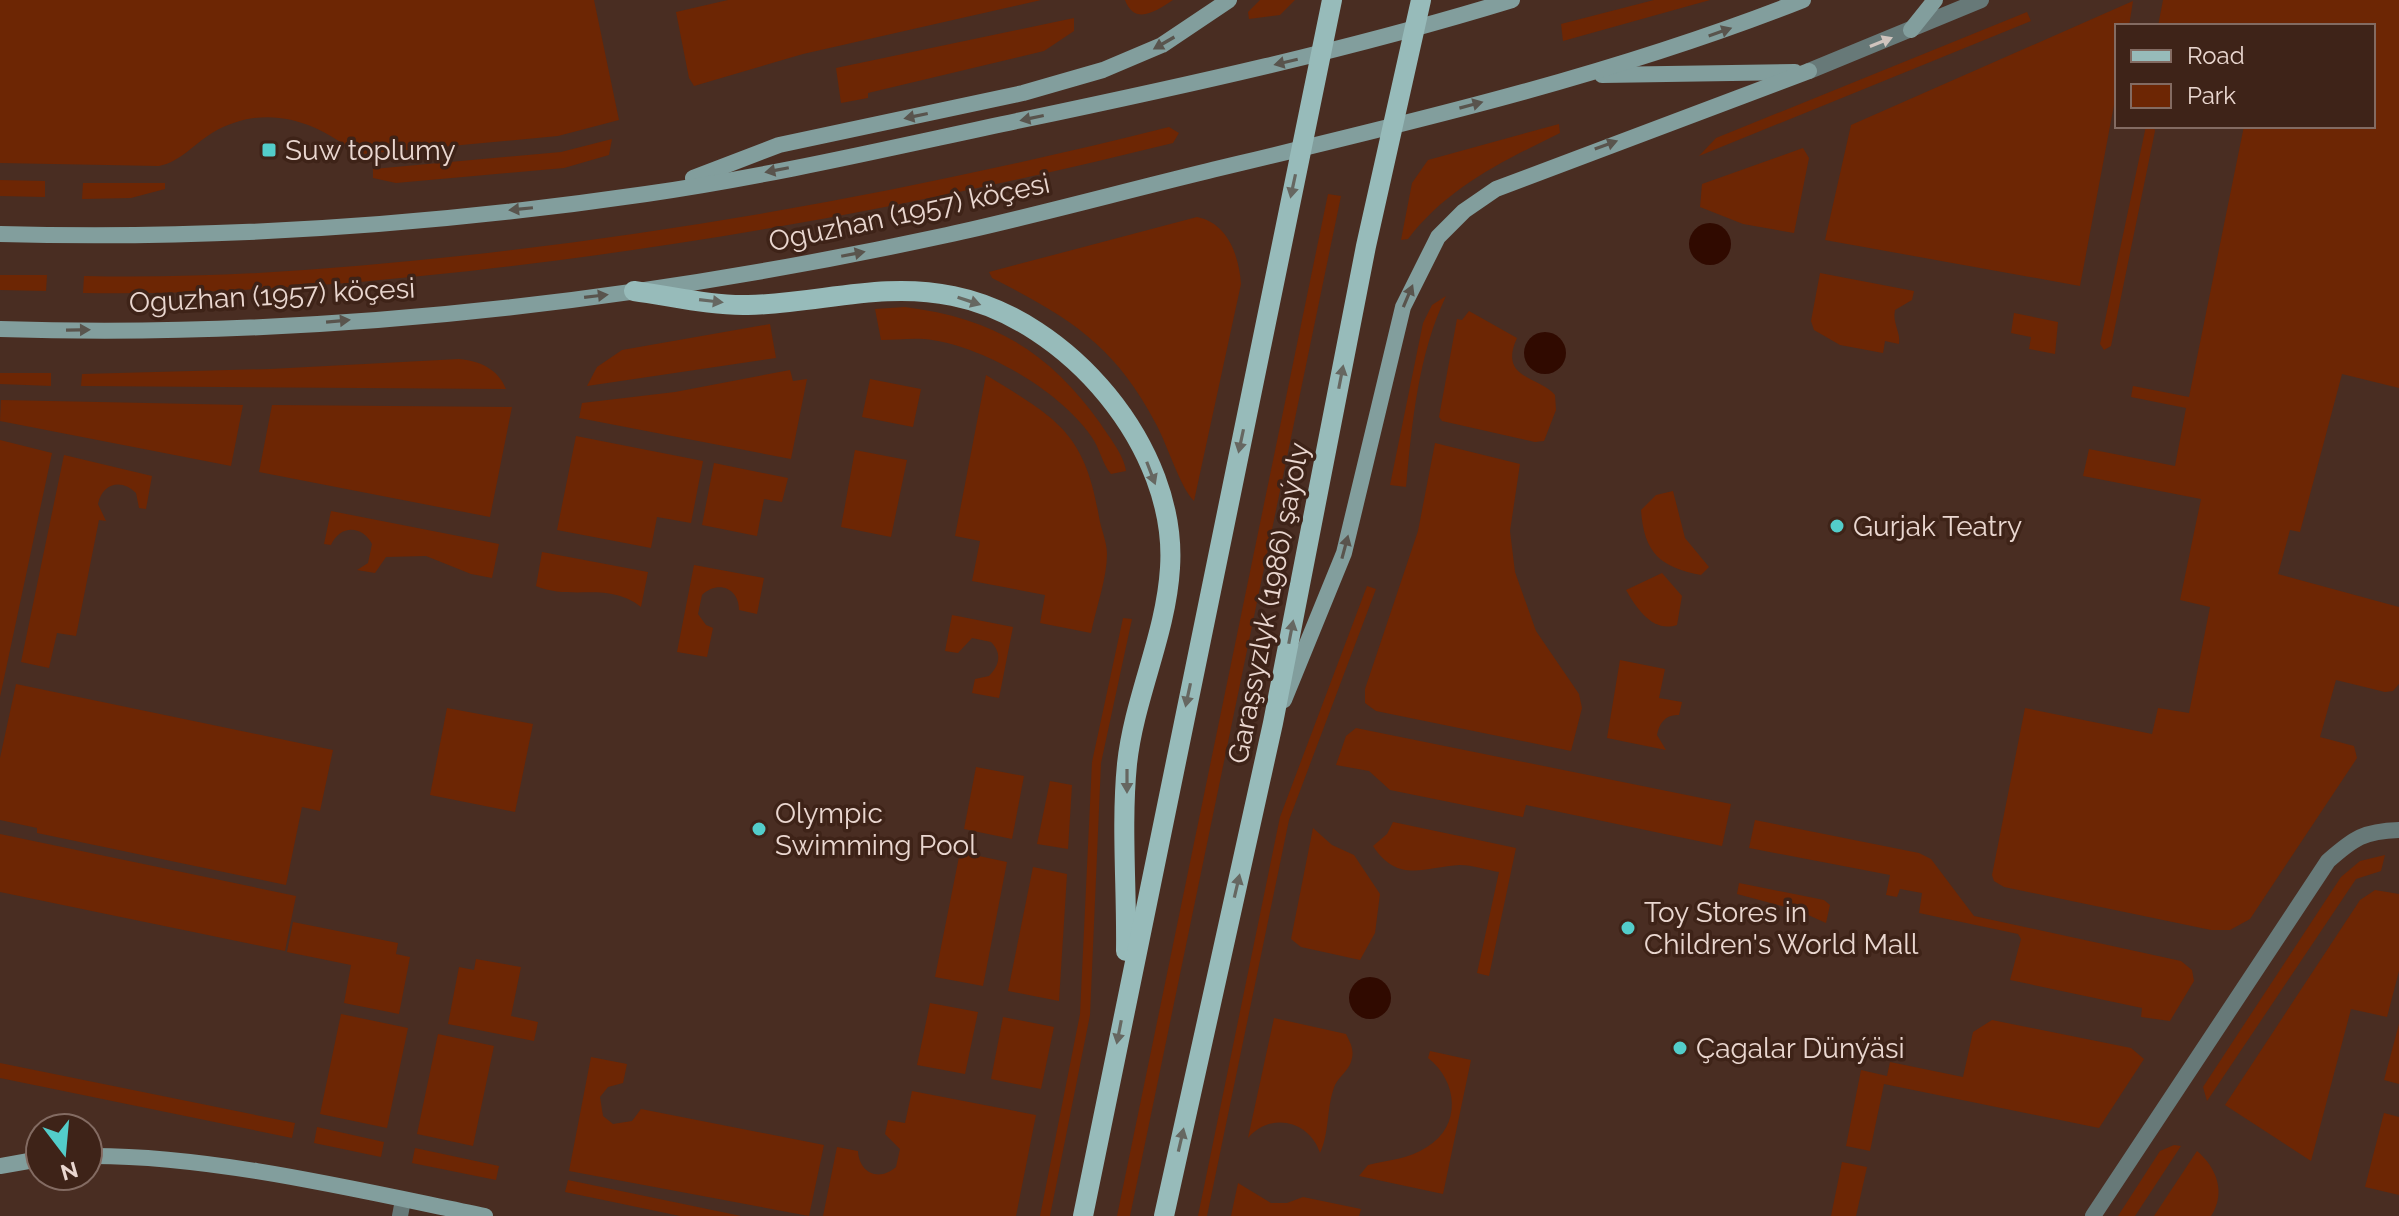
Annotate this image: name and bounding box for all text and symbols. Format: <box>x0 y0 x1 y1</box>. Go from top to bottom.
legend <box>2115 24 2375 128</box>
one-way arrow <box>1709 25 1733 38</box>
one-way arrow <box>1869 35 1893 48</box>
one-way arrow <box>1153 36 1176 50</box>
text: Road <box>2187 41 2245 70</box>
one-way arrow <box>1273 56 1298 69</box>
text: Park <box>2187 81 2236 110</box>
one-way arrow <box>1458 98 1483 110</box>
one-way arrow <box>903 110 928 123</box>
one-way arrow <box>1020 112 1045 125</box>
place label: Suw toplumy <box>285 134 456 167</box>
one-way arrow <box>1594 139 1618 151</box>
marker: Suw toplumy <box>260 141 278 159</box>
one-way arrow <box>765 164 790 176</box>
street label: Oguzhan (1957) köçesi <box>766 167 1053 258</box>
one-way arrow <box>1286 174 1299 199</box>
one-way arrow <box>508 202 533 215</box>
one-way arrow <box>841 247 866 259</box>
street label: Oguzhan (1957) köçesi <box>128 272 416 319</box>
one-way arrow <box>1402 284 1415 307</box>
one-way arrow <box>584 289 609 302</box>
one-way arrow <box>699 294 724 307</box>
one-way arrow <box>957 295 981 308</box>
one-way arrow <box>326 314 351 327</box>
one-way arrow <box>66 324 91 337</box>
one-way arrow <box>1335 364 1348 389</box>
one-way arrow <box>1234 428 1246 453</box>
street label: Garaşsyzlyk (1986) şaýoly <box>1221 440 1316 766</box>
one-way arrow <box>1145 461 1158 485</box>
place label: Gurjak Teatry <box>1853 510 2022 543</box>
marker: Gurjak Teatry <box>1828 517 1846 535</box>
one-way arrow <box>1339 535 1352 559</box>
one-way arrow <box>1286 619 1298 644</box>
one-way arrow <box>1181 683 1194 708</box>
one-way arrow <box>1121 769 1133 794</box>
place label: Olympic Swimming Pool <box>775 797 977 862</box>
marker: Olympic Swimming Pool <box>750 820 768 838</box>
one-way arrow <box>1231 873 1244 898</box>
place label: Toy Stores in Children's World Mall <box>1644 896 1919 961</box>
marker: Toy Stores in Children's World Mall <box>1619 919 1637 937</box>
one-way arrow <box>1112 1020 1125 1045</box>
place label: Çagalar Dünýäsi <box>1696 1032 1905 1065</box>
marker: Çagalar Dünýäsi <box>1671 1039 1689 1057</box>
north arrow <box>24 1112 104 1192</box>
one-way arrow <box>1175 1127 1188 1152</box>
text: N <box>58 1156 81 1186</box>

